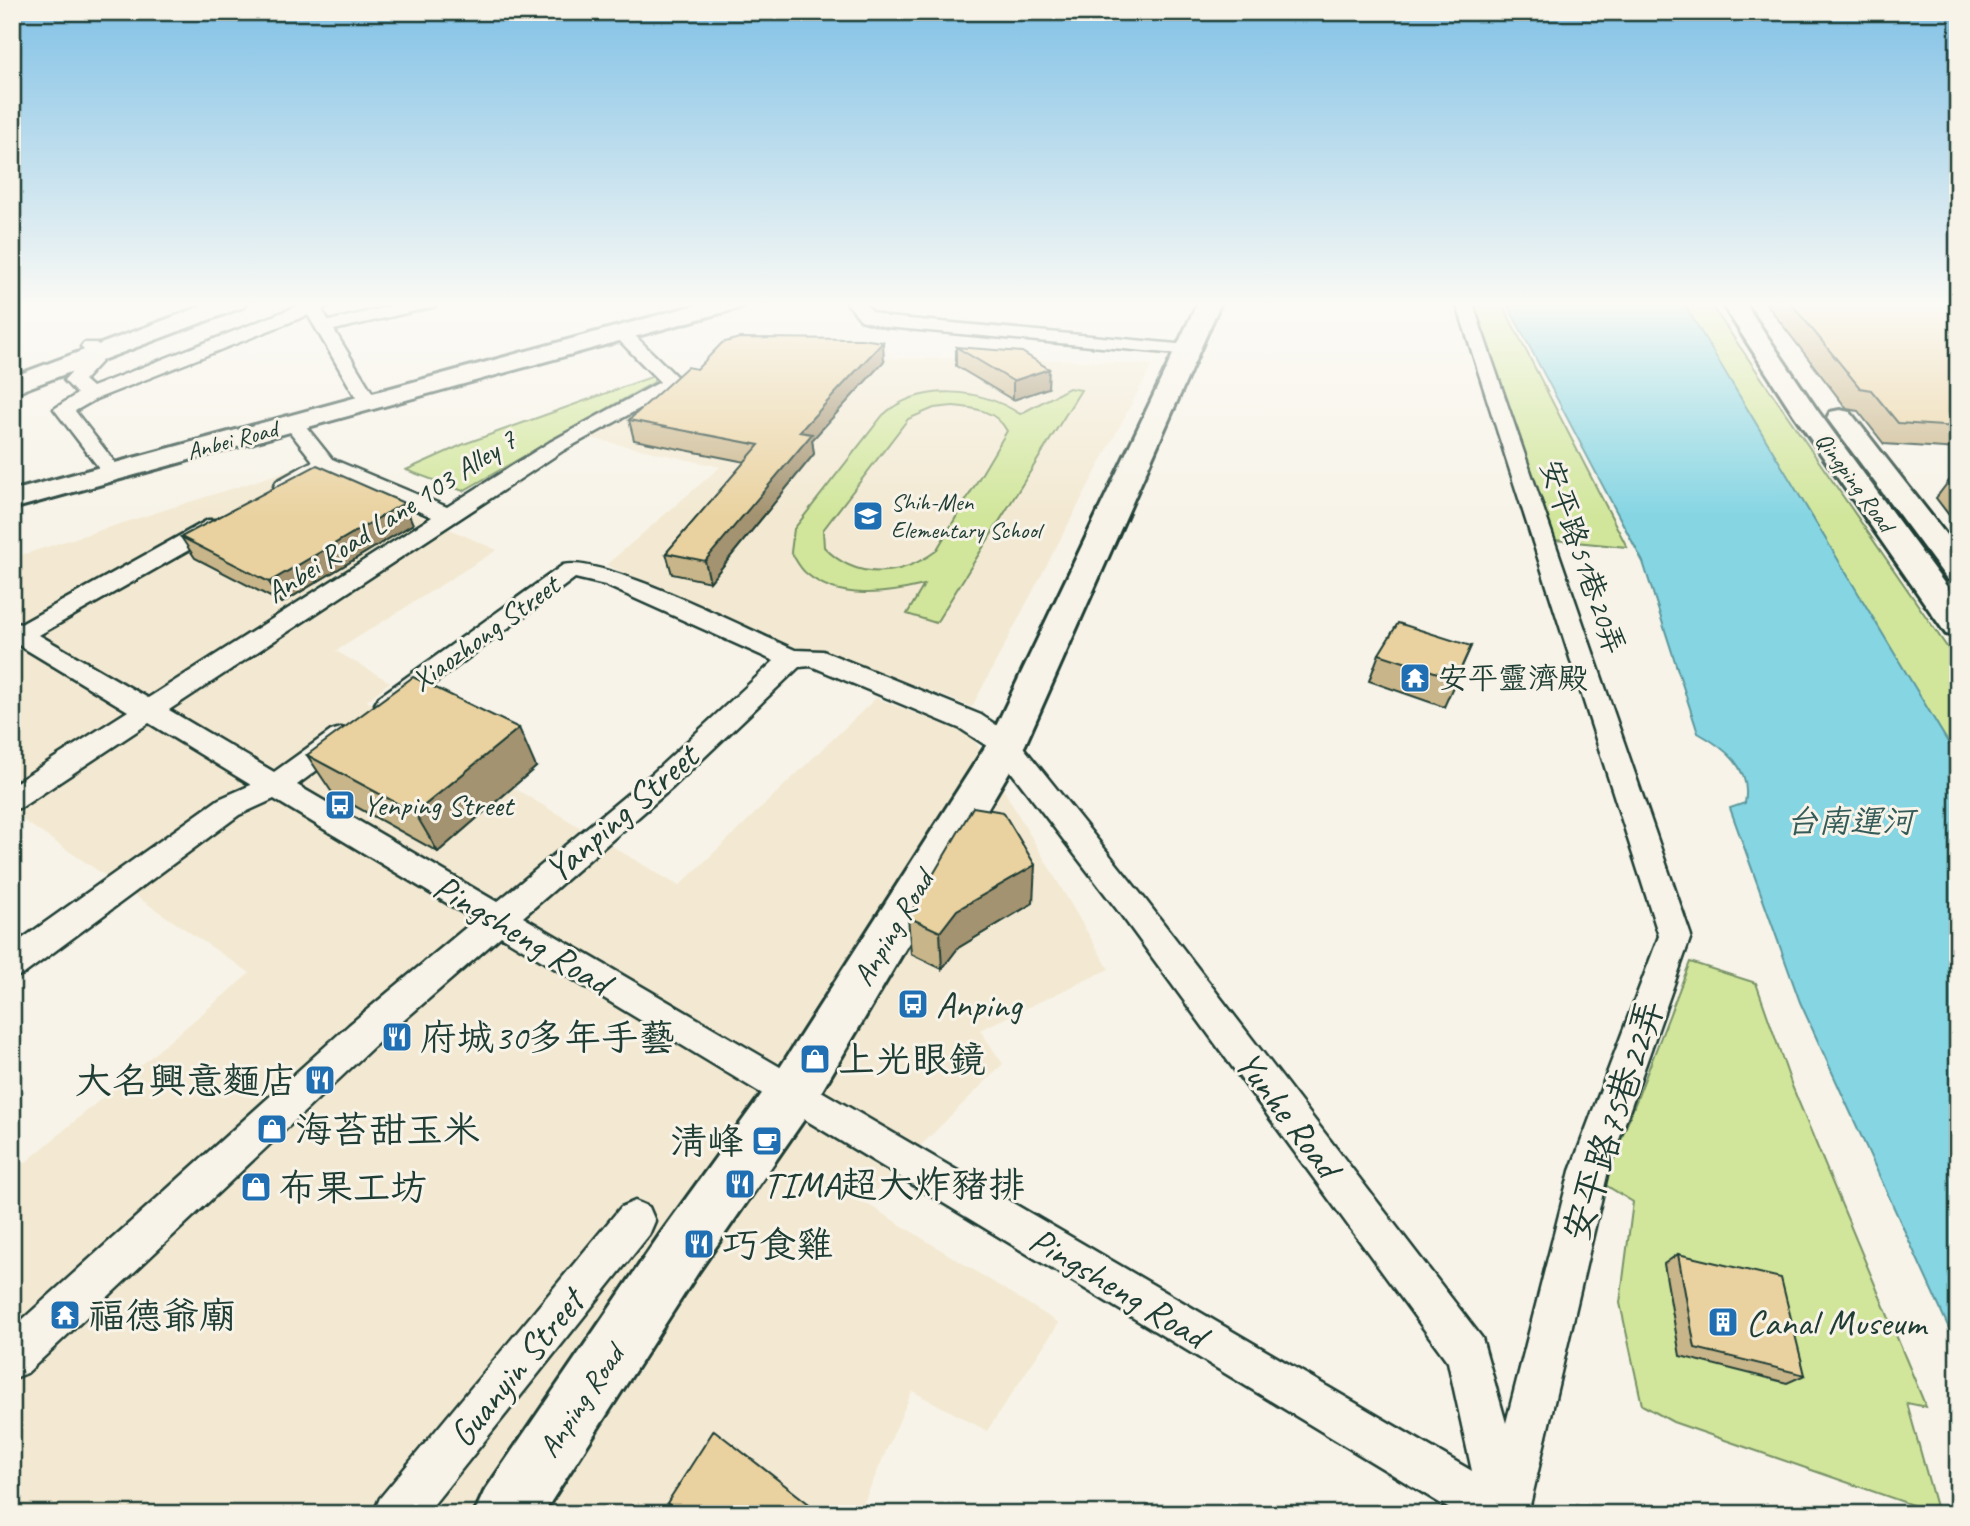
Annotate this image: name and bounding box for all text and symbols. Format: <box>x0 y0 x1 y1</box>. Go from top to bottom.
street label: Anbei Road <box>184 413 284 466</box>
street label: Anbei Road Lane 103 Alley 7 <box>258 420 525 611</box>
street label: Qingping Road <box>1809 426 1903 541</box>
street label: 安平路51巷20弄 <box>1532 454 1634 660</box>
place label: Shih-Men Elementary School <box>891 487 1045 545</box>
school or university icon: Shih-Men Elementary School <box>851 499 885 533</box>
street label: Xiaozhong Street <box>403 565 569 700</box>
place label: 安平靈濟殿 <box>1438 659 1588 697</box>
temple icon: 安平靈濟殿 <box>1398 661 1432 695</box>
street label: Yanping Street <box>534 731 710 893</box>
place label: Yenping Street <box>363 786 516 824</box>
bus stop icon: Yenping Street <box>323 788 357 822</box>
water label: 台南運河 <box>1786 801 1919 842</box>
street label: Anping Road <box>844 860 944 992</box>
street label: Pingsheng Road <box>425 863 624 1008</box>
place label: Anping <box>936 981 1023 1028</box>
bus stop icon: Anping <box>896 987 930 1021</box>
street label: 安平路75巷22弄 <box>1552 993 1674 1247</box>
place label: 府城30多年手藝 <box>420 1014 675 1061</box>
restaurant icon: 府城30多年手藝 <box>380 1020 414 1054</box>
place label: 上光眼鏡 <box>838 1036 986 1083</box>
street label: Yunhe Road <box>1225 1041 1354 1191</box>
shop icon: 上光眼鏡 <box>798 1042 832 1076</box>
place label: 大名興意麵店 <box>75 1057 297 1104</box>
restaurant icon: 大名興意麵店 <box>303 1063 337 1097</box>
place label: 海苔甜玉米 <box>295 1106 480 1153</box>
shop icon: 海苔甜玉米 <box>255 1112 289 1146</box>
place label: 清峰 <box>670 1118 744 1165</box>
cafe icon: 清峰 <box>750 1124 784 1158</box>
place label: TIMA超大炸豬排 <box>763 1161 1025 1208</box>
place label: 布果工坊 <box>279 1164 427 1211</box>
restaurant icon: TIMA超大炸豬排 <box>723 1167 757 1201</box>
shop icon: 布果工坊 <box>239 1170 273 1204</box>
street label: Pingsheng Road <box>1021 1216 1220 1361</box>
place label: 巧食雞 <box>722 1221 833 1268</box>
restaurant icon: 巧食雞 <box>682 1227 716 1261</box>
street label: Guanyin Street <box>438 1276 597 1456</box>
place label: 福德爺廟 <box>88 1292 236 1339</box>
temple icon: 福德爺廟 <box>48 1298 82 1332</box>
place label: Canal Museum <box>1746 1299 1929 1346</box>
building icon: Canal Museum <box>1706 1305 1740 1339</box>
street label: Anping Road <box>530 1334 635 1464</box>

